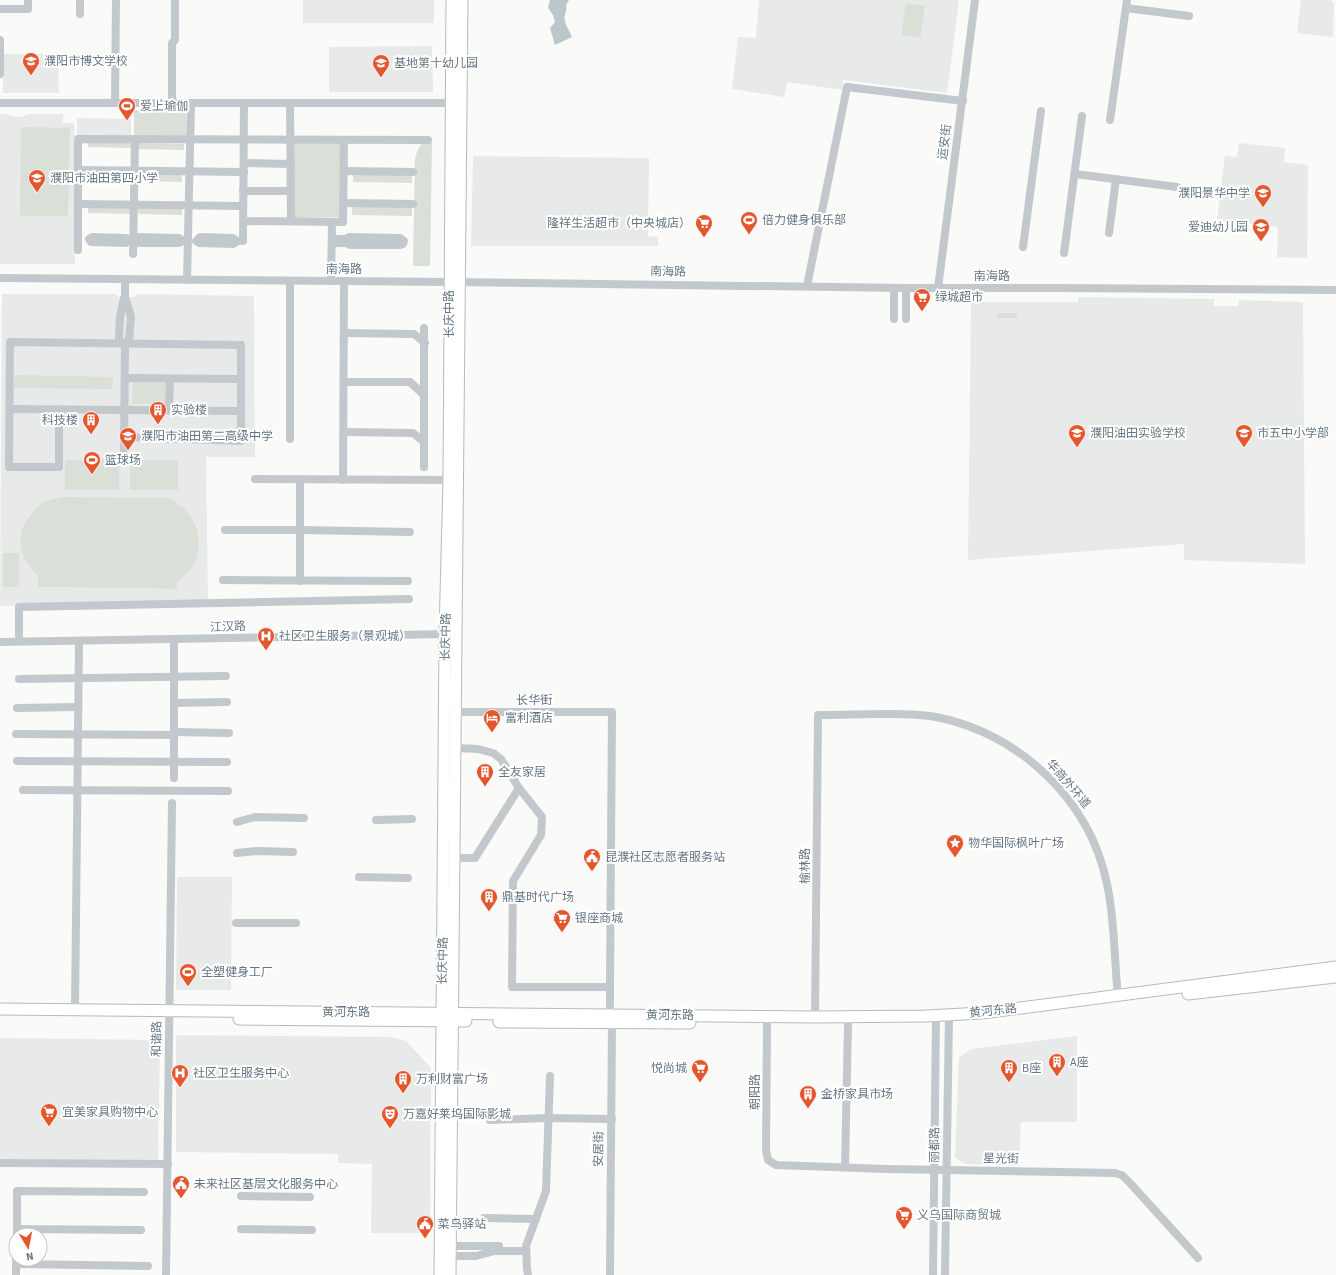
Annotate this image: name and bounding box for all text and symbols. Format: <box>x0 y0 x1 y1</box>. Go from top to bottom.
school or university icon: 濮阳市博文学校 <box>21 51 41 76</box>
place label: 濮阳市博文学校 <box>44 53 128 70</box>
school or university icon: 基地第十幼儿园 <box>371 53 391 78</box>
place label: 基地第十幼儿园 <box>394 55 478 72</box>
sports icon: 爱上瑜伽 <box>117 96 137 121</box>
place label: 爱上瑜伽 <box>140 98 188 115</box>
street label: 运安街 <box>934 123 956 161</box>
school or university icon: 濮阳市油田第四小学 <box>27 168 47 193</box>
place label: 濮阳市油田第四小学 <box>50 170 158 187</box>
school or university icon: 濮阳景华中学 <box>1253 183 1273 208</box>
place label: 濮阳景华中学 <box>1178 185 1250 202</box>
sports icon: 倍力健身俱乐部 <box>739 210 759 235</box>
place label: 倍力健身俱乐部 <box>762 212 846 229</box>
supermarket icon: 隆祥生活超市（中央城店） <box>694 213 714 238</box>
place label: 隆祥生活超市（中央城店） <box>547 215 691 232</box>
school or university icon: 爱迪幼儿园 <box>1251 217 1271 242</box>
place label: 爱迪幼儿园 <box>1188 219 1248 236</box>
street label: 南海路 <box>326 261 362 278</box>
street label: 南海路 <box>650 263 686 281</box>
street label: 南海路 <box>974 268 1010 285</box>
supermarket icon: 绿城超市 <box>912 287 932 312</box>
place label: 绿城超市 <box>935 289 983 306</box>
street label: 长庆中路 <box>441 290 458 338</box>
building icon: 实验楼 <box>148 400 168 425</box>
place label: 实验楼 <box>171 402 207 419</box>
building icon: 科技楼 <box>81 410 101 435</box>
place label: 科技楼 <box>42 412 78 429</box>
school or university icon: 濮阳油田实验学校 <box>1067 423 1087 448</box>
school or university icon: 市五中小学部 <box>1234 423 1254 448</box>
place label: 濮阳油田实验学校 <box>1090 425 1186 442</box>
place label: 市五中小学部 <box>1257 425 1329 442</box>
school or university icon: 濮阳市油田第二高级中学 <box>118 426 138 451</box>
place label: 濮阳市油田第二高级中学 <box>141 428 273 445</box>
sports icon: 篮球场 <box>82 450 102 475</box>
place label: 篮球场 <box>105 452 141 469</box>
street label: 长庆中路 <box>437 613 455 661</box>
street label: 江汉路 <box>210 618 246 636</box>
hospital icon: 社区卫生服务（景观城） <box>256 626 276 651</box>
place label: 社区卫生服务（景观城） <box>279 628 411 645</box>
street label: 长华街 <box>516 692 552 709</box>
hotel icon: 富利酒店 <box>482 708 502 733</box>
place label: 富利酒店 <box>505 710 553 727</box>
street label: 华商外环道 <box>1042 756 1094 812</box>
building icon: 全友家居 <box>475 762 495 787</box>
place label: 全友家居 <box>498 764 546 781</box>
place icon: 物华国际枫叶广场 <box>945 833 965 858</box>
place label: 物华国际枫叶广场 <box>968 835 1064 852</box>
public building icon: 昆濮社区志愿者服务站 <box>582 847 602 872</box>
street label: 榆林路 <box>797 848 814 884</box>
place label: 昆濮社区志愿者服务站 <box>605 849 725 866</box>
building icon: 鼎基时代广场 <box>479 887 499 912</box>
place label: 鼎基时代广场 <box>502 889 574 906</box>
supermarket icon: 银座商城 <box>552 908 572 933</box>
place label: 银座商城 <box>575 910 623 927</box>
street label: 长庆中路 <box>434 937 452 985</box>
sports icon: 全塑健身工厂 <box>178 962 198 987</box>
place label: 全塑健身工厂 <box>201 964 273 981</box>
street label: 黄河东路 <box>968 1000 1018 1022</box>
street label: 黄河东路 <box>322 1004 370 1021</box>
street label: 黄河东路 <box>646 1007 694 1024</box>
street label: 和谐路 <box>148 1021 166 1057</box>
building icon: A座 <box>1047 1052 1067 1077</box>
place label: A座 <box>1070 1054 1089 1071</box>
supermarket icon: 悦尚城 <box>690 1058 710 1083</box>
building icon: B座 <box>999 1058 1019 1083</box>
place label: 悦尚城 <box>651 1060 687 1077</box>
place label: B座 <box>1022 1060 1041 1077</box>
hospital icon: 社区卫生服务中心 <box>170 1063 190 1088</box>
place label: 社区卫生服务中心 <box>193 1065 289 1082</box>
building icon: 万利财富广场 <box>393 1069 413 1094</box>
place label: 万利财富广场 <box>416 1071 488 1088</box>
street label: 朝阳路 <box>747 1074 764 1110</box>
building icon: 金桥家具市场 <box>798 1084 818 1109</box>
place label: 金桥家具市场 <box>821 1086 893 1103</box>
supermarket icon: 宜美家具购物中心 <box>39 1102 59 1127</box>
place label: 宜美家具购物中心 <box>62 1104 158 1121</box>
theatre icon: 万嘉好莱坞国际影城 <box>380 1104 400 1129</box>
place label: 万嘉好莱坞国际影城 <box>403 1106 511 1123</box>
street label: 丽都路 <box>926 1127 944 1163</box>
street label: 安居街 <box>590 1131 608 1167</box>
street label: 星光街 <box>983 1150 1019 1168</box>
public building icon: 未来社区基层文化服务中心 <box>171 1174 191 1199</box>
place label: 未来社区基层文化服务中心 <box>194 1176 338 1193</box>
supermarket icon: 义乌国际商贸城 <box>894 1205 914 1230</box>
place label: 义乌国际商贸城 <box>917 1207 1001 1224</box>
public building icon: 菜鸟驿站 <box>415 1214 435 1239</box>
place label: 菜鸟驿站 <box>438 1216 486 1233</box>
north arrow <box>8 1227 48 1267</box>
text: N <box>25 1248 35 1264</box>

